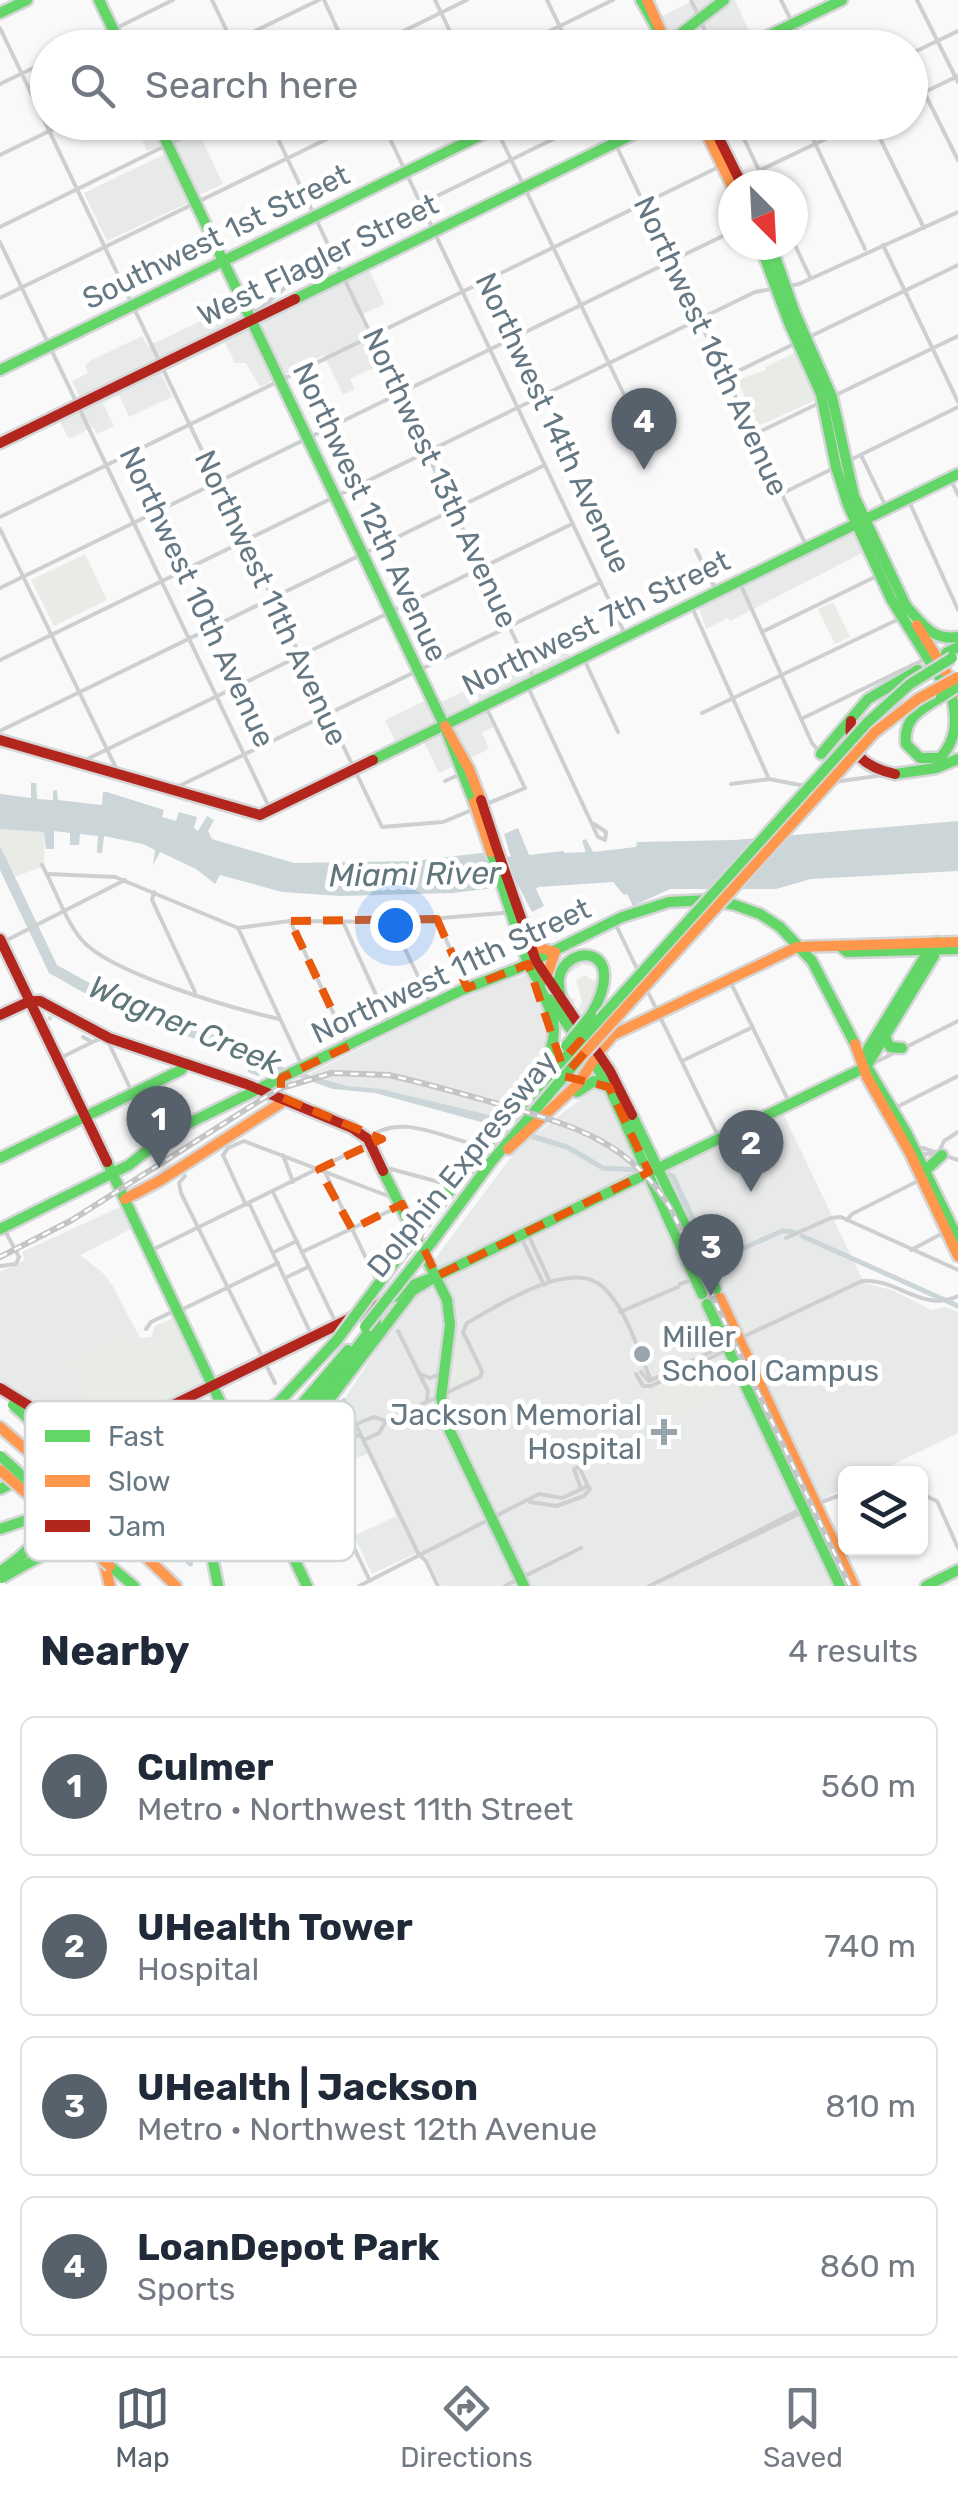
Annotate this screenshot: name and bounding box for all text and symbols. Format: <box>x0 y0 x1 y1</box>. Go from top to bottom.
search box <box>30 30 928 140</box>
icon: search <box>65 58 120 113</box>
text: Search here <box>145 62 358 108</box>
street label: Southwest 1st Street <box>77 157 356 317</box>
north arrow <box>718 170 808 260</box>
street label: West Flagler Street <box>192 186 444 334</box>
street label: Northwest 16th Avenue <box>626 190 796 502</box>
street label: Northwest 14th Avenue <box>468 267 638 579</box>
street label: Northwest 13th Avenue <box>355 322 525 634</box>
street label: Northwest 12th Avenue <box>285 357 455 667</box>
pin: 4 <box>612 388 676 470</box>
street label: Northwest 10th Avenue <box>111 441 283 753</box>
street label: Northwest 11th Avenue <box>187 445 355 751</box>
street label: Northwest 7th Street <box>456 542 736 704</box>
water label: Miami River <box>329 853 503 894</box>
street label: Northwest 11th Street <box>306 890 597 1052</box>
your location <box>370 900 421 951</box>
water label: Wagner Creek <box>83 967 287 1083</box>
street label: Dolphin Expressway <box>360 1044 564 1284</box>
pin: 1 <box>126 1086 192 1168</box>
pin: 2 <box>718 1110 784 1192</box>
pin: 3 <box>678 1214 744 1296</box>
place label: Miller School Campus <box>662 1319 879 1389</box>
marker: Miller School Campus <box>631 1343 653 1365</box>
place label: Jackson Memorial Hospital <box>390 1397 642 1467</box>
legend <box>25 1401 355 1561</box>
marker: Jackson Memorial Hospital <box>651 1419 677 1445</box>
text: Fast <box>108 1420 164 1453</box>
text: Slow <box>108 1465 170 1498</box>
map controls <box>838 1466 928 1556</box>
button: layers <box>838 1466 928 1556</box>
text: Jam <box>108 1510 166 1543</box>
text: Nearby <box>40 1626 190 1676</box>
text: 4 results <box>788 1632 918 1670</box>
text: Culmer <box>137 1744 274 1790</box>
text: 1 <box>67 1767 82 1805</box>
text: 560 m <box>821 1767 916 1805</box>
text: Metro · Northwest 11th Street <box>137 1790 573 1828</box>
text: UHealth Tower <box>137 1904 413 1950</box>
text: 2 <box>64 1927 85 1965</box>
text: 740 m <box>824 1927 916 1965</box>
text: Hospital <box>137 1950 259 1988</box>
text: UHealth | Jackson <box>137 2064 478 2110</box>
text: 3 <box>64 2087 85 2125</box>
text: 810 m <box>825 2087 916 2125</box>
text: Metro · Northwest 12th Avenue <box>137 2110 597 2148</box>
text: LoanDepot Park <box>137 2224 439 2270</box>
text: 4 <box>64 2247 85 2285</box>
text: 860 m <box>820 2247 916 2285</box>
text: Sports <box>137 2270 235 2308</box>
tab: Map <box>115 2381 170 2474</box>
tab: Directions <box>400 2381 533 2474</box>
tab: Saved <box>763 2381 843 2474</box>

